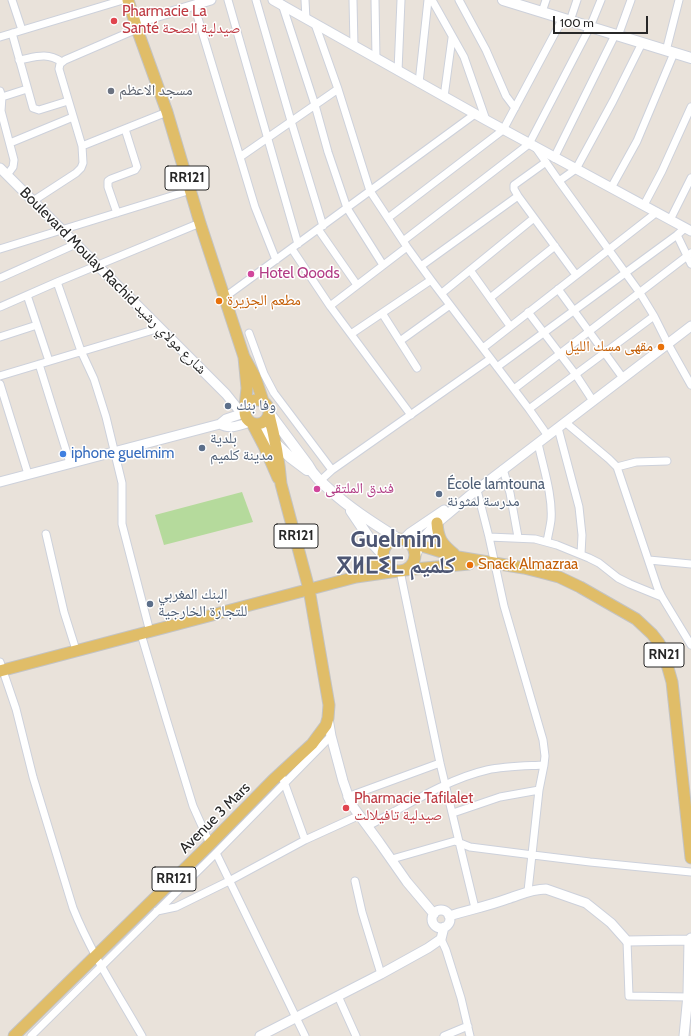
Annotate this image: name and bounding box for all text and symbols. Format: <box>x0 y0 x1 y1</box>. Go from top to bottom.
place label: Pharmacie La Santé صيدلية الصحة <box>122 3 240 38</box>
scale bar <box>555 8 650 34</box>
text: 100 m <box>560 15 594 30</box>
marker: Pharmacie La Santé صيدلية الصحة <box>109 16 119 26</box>
place label: مسجد الاعظم <box>119 82 193 100</box>
marker: مسجد الاعظم <box>106 86 116 96</box>
road number: RR121 <box>165 166 209 190</box>
street label: Boulevard Moulay Rachid شارع مولاي رشيد <box>16 184 210 378</box>
place label: Hotel Qoods <box>259 265 340 283</box>
marker: Hotel Qoods <box>246 269 256 279</box>
place label: مطعم الجزيرة <box>227 292 301 310</box>
marker: مطعم الجزيرة <box>214 296 224 306</box>
place label: مقهى مسك الليل <box>565 338 653 356</box>
marker: مقهى مسك الليل <box>656 342 666 352</box>
place label: وفا بنك <box>236 397 276 415</box>
marker: وفا بنك <box>223 401 233 411</box>
place label: بلدية مدينة كلميم <box>210 430 273 465</box>
marker: بلدية مدينة كلميم <box>197 443 207 453</box>
place label: iphone guelmim <box>71 445 174 463</box>
marker: iphone guelmim <box>58 449 68 459</box>
place label: École lamtouna مدرسة لمثونة <box>447 476 545 511</box>
place label: فندق الملتقى <box>325 480 394 498</box>
marker: فندق الملتقى <box>312 484 322 494</box>
marker: École lamtouna مدرسة لمثونة <box>434 489 444 499</box>
road number: RR121 <box>274 524 318 548</box>
district label: Guelmim ⴳⵍⵎⵉⵎ كلميم <box>336 526 456 580</box>
place label: Snack Almazraa <box>478 556 578 574</box>
marker: Snack Almazraa <box>465 560 475 570</box>
place label: البنك المغربي للتجارة الخارجية <box>158 586 247 621</box>
marker: البنك المغربي للتجارة الخارجية <box>145 599 155 609</box>
road number: RN21 <box>644 643 684 667</box>
street label: Avenue 3 Mars <box>176 779 254 857</box>
place label: Pharmacie Tafilalet صيدلية تافيلالت <box>354 790 473 825</box>
marker: Pharmacie Tafilalet صيدلية تافيلالت <box>341 803 351 813</box>
road number: RR121 <box>152 867 196 891</box>

